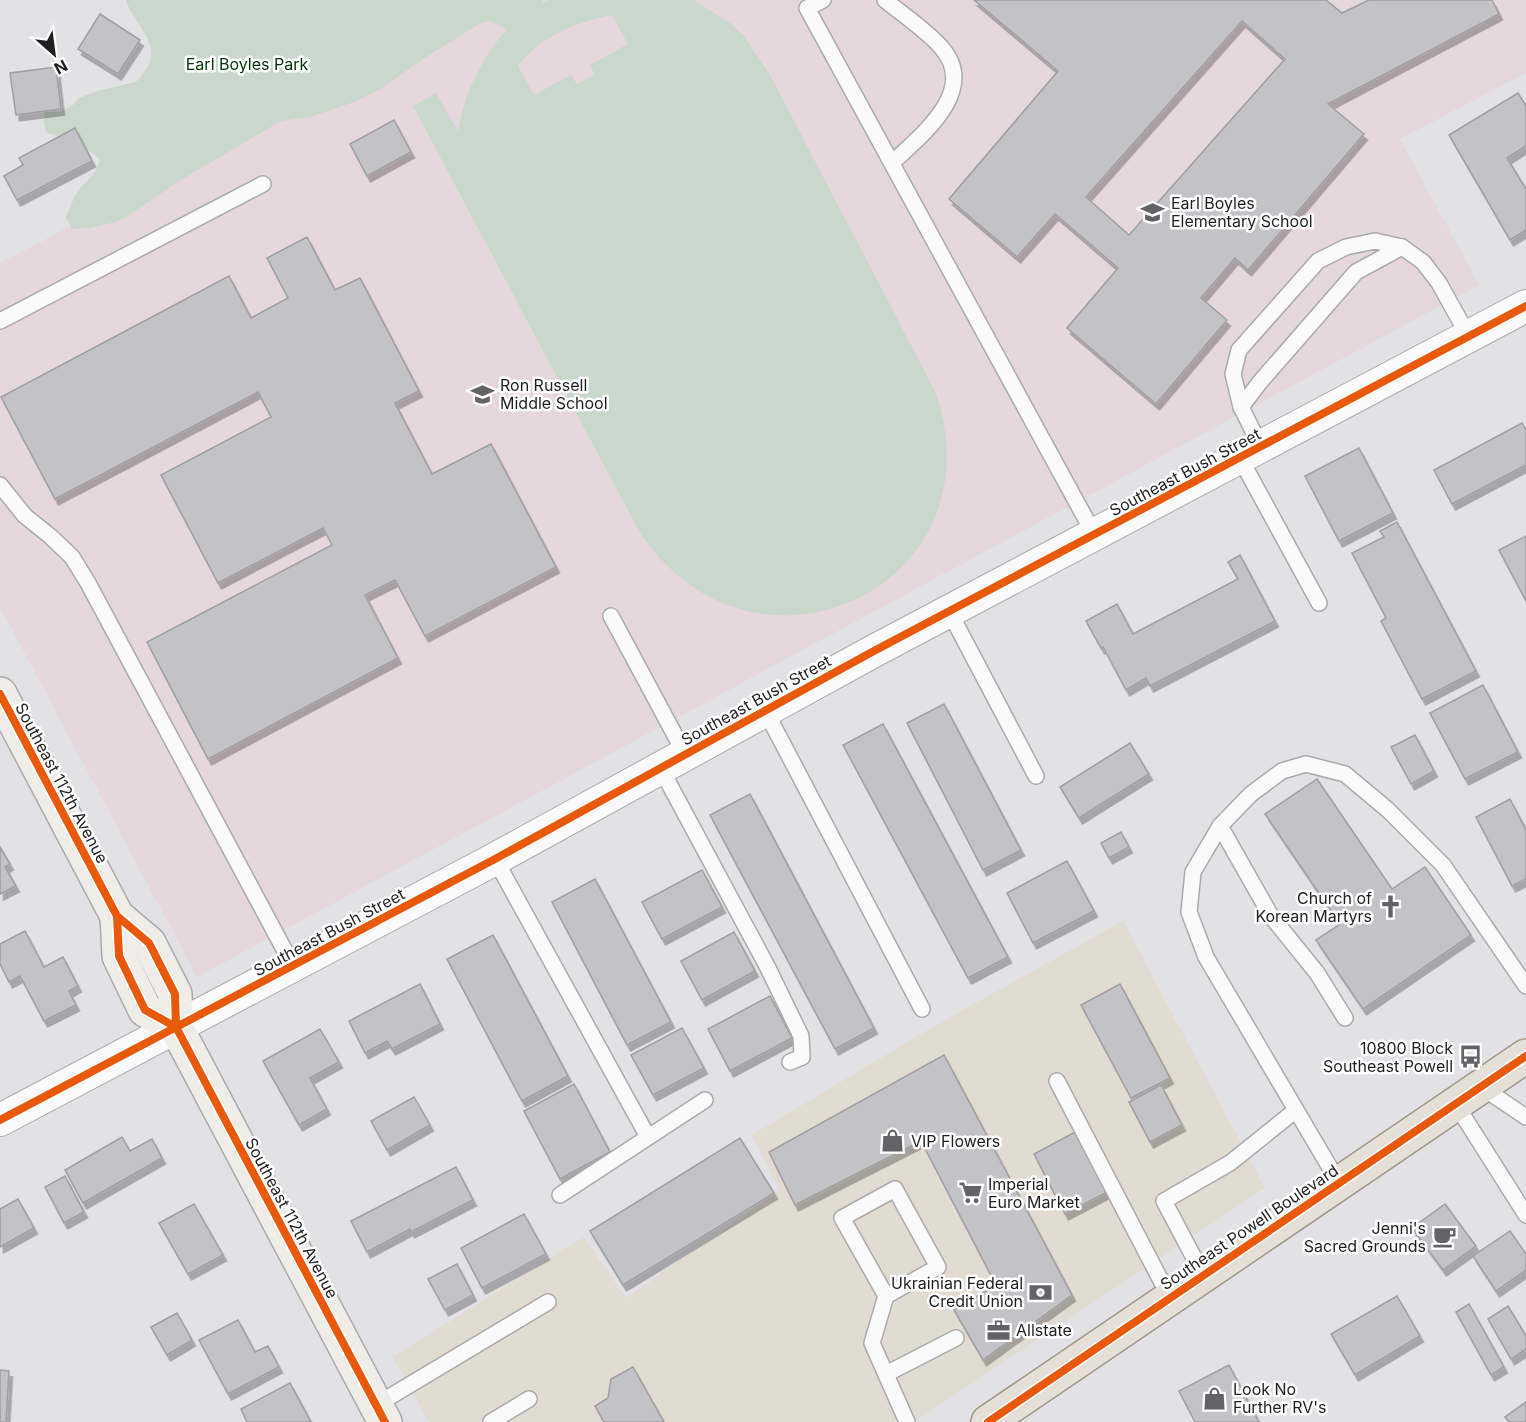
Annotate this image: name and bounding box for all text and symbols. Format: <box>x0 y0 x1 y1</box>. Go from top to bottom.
north arrow <box>24 24 84 84</box>
park label: Earl Boyles Park <box>186 54 308 74</box>
text: N <box>51 56 71 79</box>
place label: Earl Boyles Elementary School <box>1171 193 1313 231</box>
school or university icon: Earl Boyles Elementary School <box>1140 199 1166 225</box>
place label: Ron Russell Middle School <box>500 375 608 413</box>
school or university icon: Ron Russell Middle School <box>469 381 495 407</box>
street label: Southeast Bush Street <box>1106 424 1264 520</box>
street label: Southeast Bush Street <box>678 650 834 750</box>
street label: Southeast 112th Avenue <box>11 699 113 867</box>
street label: Southeast Bush Street <box>250 884 408 980</box>
place label: Church of Korean Martyrs <box>1255 888 1372 926</box>
church icon: Church of Korean Martyrs <box>1377 894 1403 920</box>
place label: 10800 Block Southeast Powell <box>1323 1038 1453 1076</box>
bus stop icon: 10800 Block Southeast Powell <box>1458 1044 1484 1070</box>
shop icon: VIP Flowers <box>880 1128 906 1154</box>
place label: VIP Flowers <box>911 1131 1000 1151</box>
street label: Southeast 112th Avenue <box>241 1134 343 1302</box>
street label: Southeast Powell Boulevard <box>1156 1160 1342 1294</box>
place label: Imperial Euro Market <box>988 1174 1080 1212</box>
supermarket icon: Imperial Euro Market <box>957 1180 983 1206</box>
place label: Jenni's Sacred Grounds <box>1304 1218 1426 1256</box>
cafe icon: Jenni's Sacred Grounds <box>1431 1224 1457 1250</box>
place label: Ukrainian Federal Credit Union <box>891 1273 1023 1311</box>
bank icon: Ukrainian Federal Credit Union <box>1028 1279 1054 1305</box>
office icon: Allstate <box>985 1317 1011 1343</box>
place label: Allstate <box>1016 1320 1072 1340</box>
place label: Look No Further RV's <box>1233 1379 1327 1417</box>
shop icon: Look No Further RV's <box>1202 1385 1228 1411</box>

